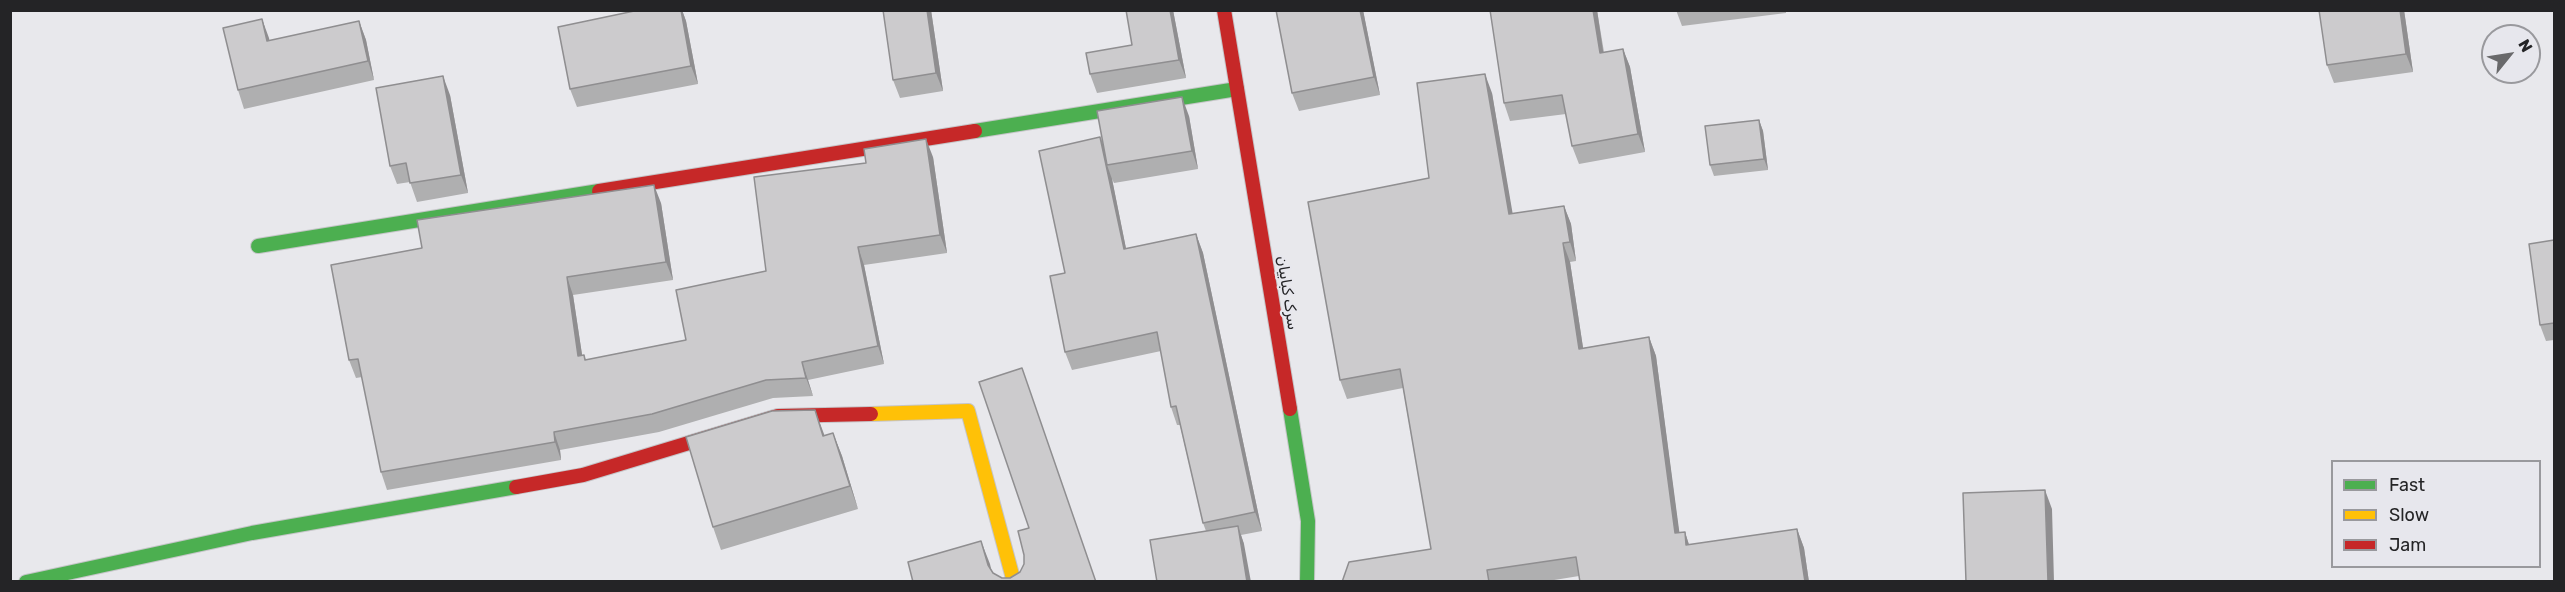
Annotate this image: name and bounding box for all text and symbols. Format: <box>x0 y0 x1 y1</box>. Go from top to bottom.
north arrow <box>2481 24 2541 84</box>
text: N <box>2514 36 2536 55</box>
street label: سرک کبابیان <box>1272 255 1302 331</box>
legend <box>2331 460 2541 568</box>
text: Fast <box>2389 474 2425 496</box>
text: Slow <box>2389 504 2429 526</box>
text: Jam <box>2389 534 2426 556</box>

